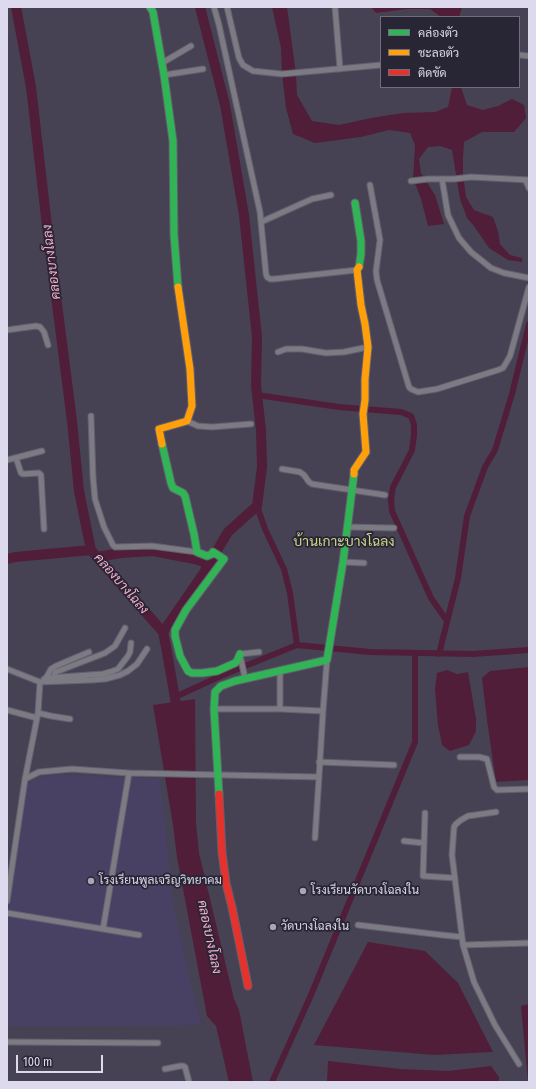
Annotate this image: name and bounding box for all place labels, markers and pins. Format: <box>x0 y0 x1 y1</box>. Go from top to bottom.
place label: โรงเรียนพูลเจริญวิทยาคม <box>99 874 222 888</box>
marker: โรงเรียนพูลเจริญวิทยาคม <box>86 876 96 886</box>
place label: โรงเรียนวัดบางโฉลงใน <box>311 884 419 898</box>
marker: โรงเรียนวัดบางโฉลงใน <box>298 886 308 896</box>
place label: วัดบางโฉลงใน <box>281 920 349 934</box>
marker: วัดบางโฉลงใน <box>268 922 278 932</box>

